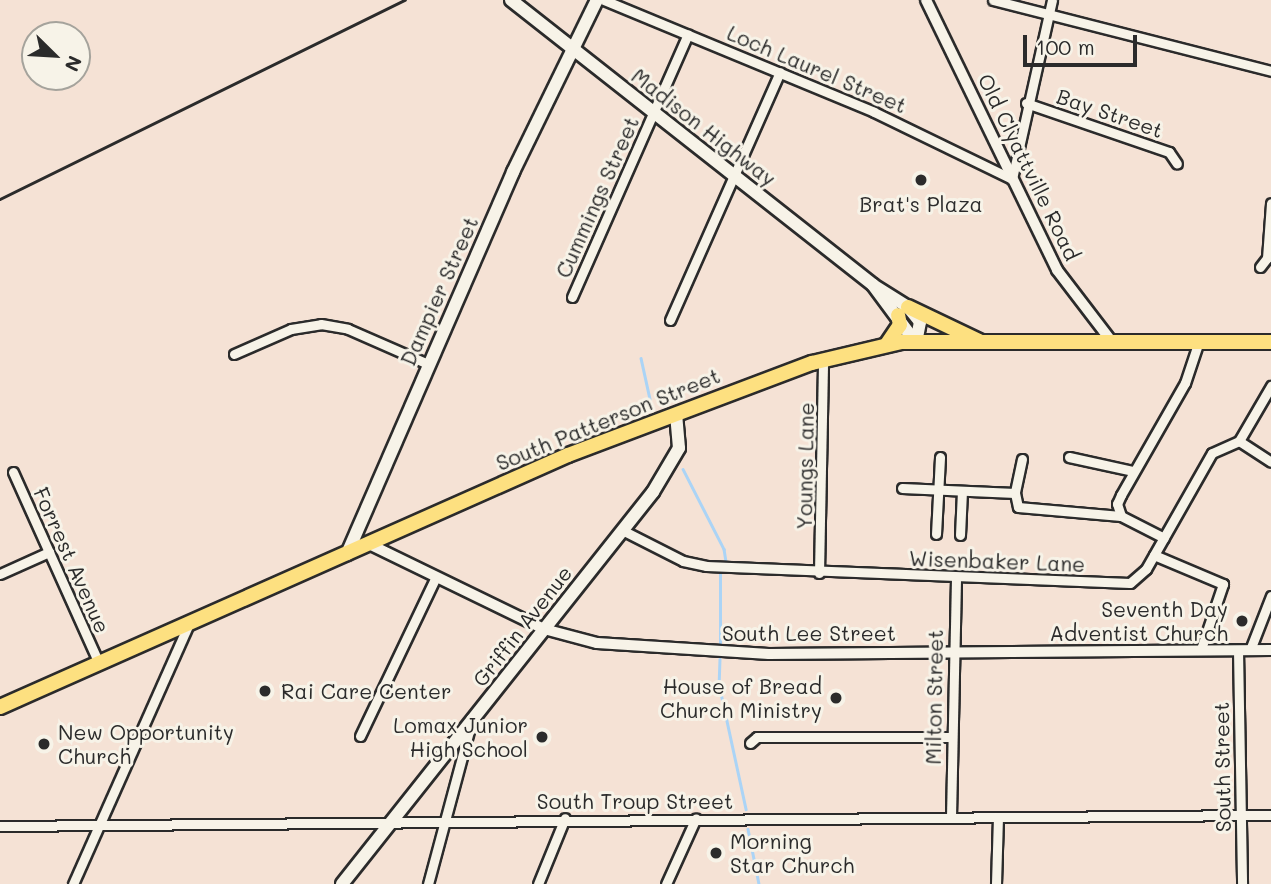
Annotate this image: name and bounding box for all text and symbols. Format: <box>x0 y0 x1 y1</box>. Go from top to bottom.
street label: Loch Laurel Street <box>724 20 910 118</box>
north arrow <box>21 21 91 91</box>
scale bar <box>1026 21 1140 65</box>
text: 100 m <box>1036 33 1095 60</box>
text: N <box>59 52 88 76</box>
street label: Madison Highway <box>627 63 781 191</box>
street label: Old Clyattville Road <box>973 69 1085 265</box>
street label: Bay Street <box>1054 83 1166 143</box>
street label: Cummings Street <box>550 112 644 282</box>
marker: Brat's Plaza <box>913 172 929 188</box>
place label: Brat's Plaza <box>859 191 983 217</box>
street label: Dampier Street <box>395 212 483 370</box>
street label: South Patterson Street <box>492 362 724 476</box>
street label: Youngs Lane <box>791 402 819 530</box>
street label: Forrest Avenue <box>29 483 115 637</box>
street label: Wisenbaker Lane <box>908 545 1086 577</box>
street label: Griffin Avenue <box>467 561 577 691</box>
place label: Seventh Day Adventist Church <box>1050 596 1228 646</box>
marker: Seventh Day Adventist Church <box>1234 613 1250 629</box>
street label: South Lee Street <box>722 620 896 646</box>
street label: Milton Street <box>920 629 948 765</box>
place label: House of Bread Church Ministry <box>660 673 822 723</box>
place label: Rai Care Center <box>281 678 451 704</box>
marker: Rai Care Center <box>255 681 275 701</box>
marker: House of Bread Church Ministry <box>828 690 844 706</box>
street label: South Street <box>1208 702 1236 832</box>
place label: Lomax Junior High School <box>393 712 528 762</box>
place label: New Opportunity Church <box>58 719 234 769</box>
marker: Lomax Junior High School <box>534 729 550 745</box>
marker: New Opportunity Church <box>36 736 52 752</box>
street label: South Troup Street <box>537 788 733 814</box>
place label: Morning Star Church <box>730 828 854 878</box>
marker: Morning Star Church <box>708 845 724 861</box>

